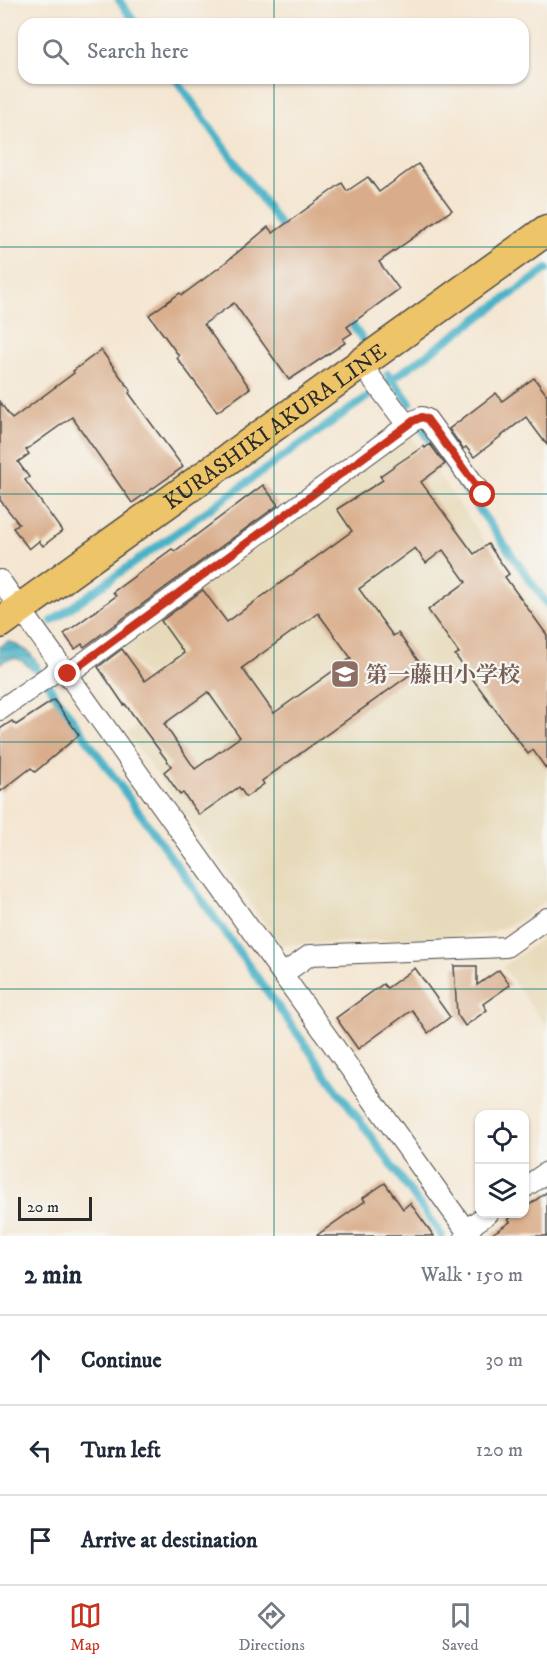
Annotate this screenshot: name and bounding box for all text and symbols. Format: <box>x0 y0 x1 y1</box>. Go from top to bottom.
search box <box>18 18 529 84</box>
icon: search <box>39 35 72 68</box>
text: Search here <box>87 38 189 65</box>
street label: KURASHIKI AKURA LINE <box>159 338 392 516</box>
route start <box>469 481 495 507</box>
school or university icon: 第一藤田小学校 <box>329 658 361 690</box>
route end <box>54 660 80 686</box>
place label: 第一藤田小学校 <box>366 662 520 689</box>
map controls <box>475 1110 529 1218</box>
button: locate <box>475 1110 529 1164</box>
button: layers <box>475 1164 529 1218</box>
scale bar <box>18 1194 92 1222</box>
text: 20 m <box>27 1197 59 1217</box>
text: 2 min <box>24 1259 82 1292</box>
text: Walk · 150 m <box>421 1263 523 1288</box>
icon: ahead <box>24 1344 57 1377</box>
text: Continue <box>81 1347 162 1374</box>
text: 30 m <box>485 1348 523 1373</box>
icon: left <box>24 1434 57 1467</box>
text: Turn left <box>81 1437 161 1464</box>
text: 120 m <box>476 1438 523 1463</box>
icon: arrive <box>24 1524 57 1557</box>
text: Arrive at destination <box>81 1527 258 1554</box>
tab: Map <box>69 1599 102 1655</box>
tab: Directions <box>239 1599 305 1655</box>
tab: Saved <box>442 1599 479 1655</box>

